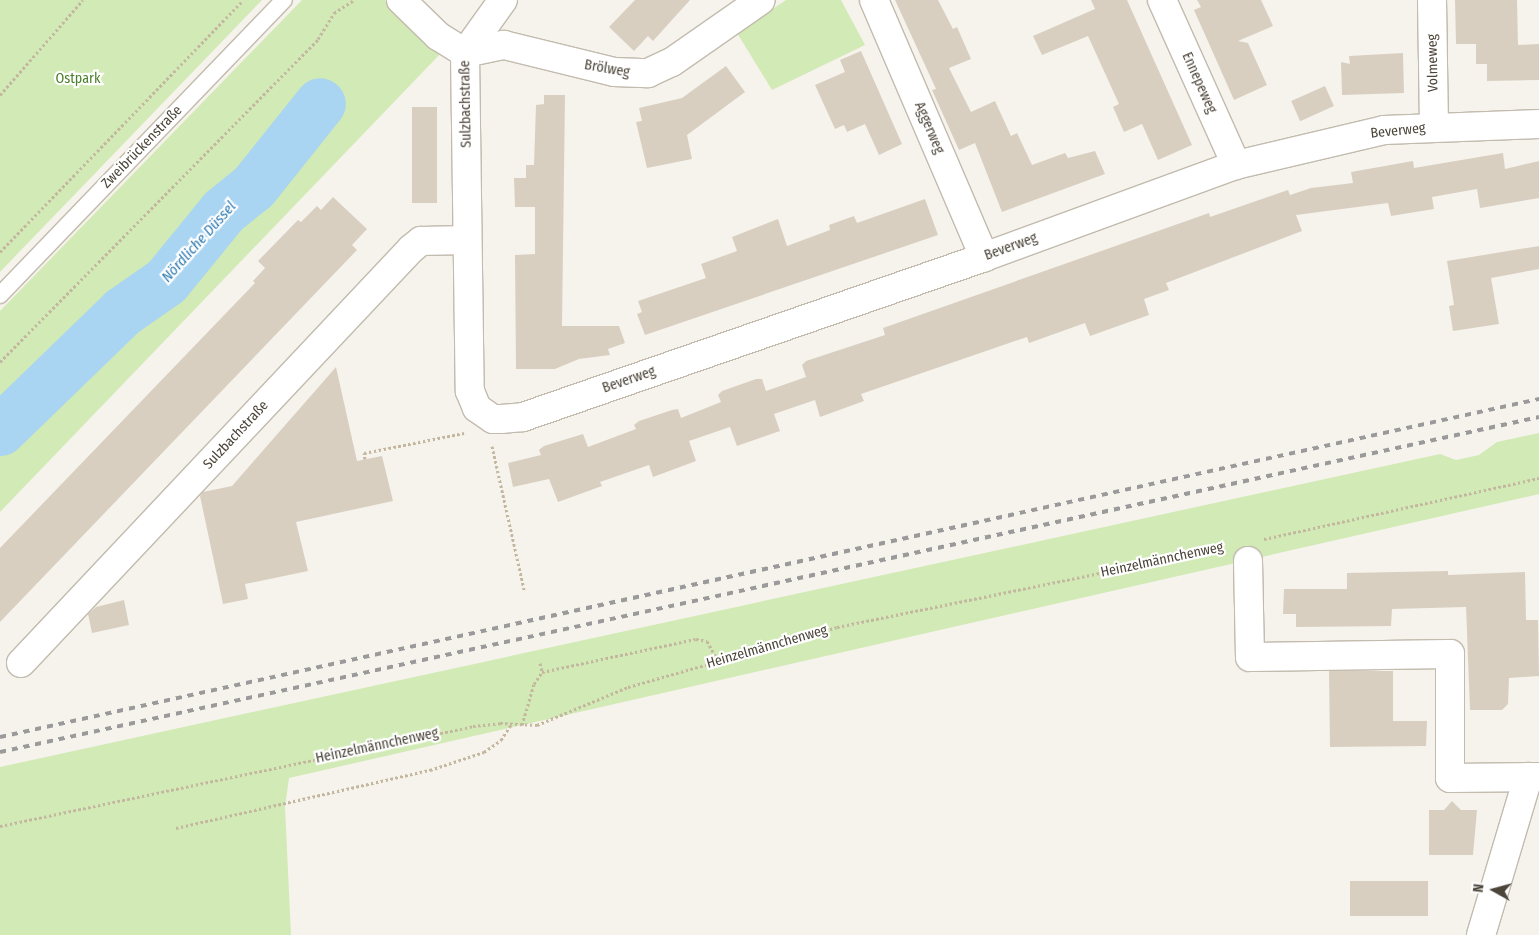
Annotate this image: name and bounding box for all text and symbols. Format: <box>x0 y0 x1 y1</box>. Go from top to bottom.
street label: Volmeweg <box>1424 34 1442 92</box>
street label: Ennepeweg <box>1178 50 1220 116</box>
street label: Brölweg <box>583 57 631 81</box>
street label: Sulzbachstraße <box>457 60 475 148</box>
park label: Ostpark <box>56 71 100 87</box>
street label: Aggerweg <box>911 100 947 156</box>
street label: Zweibrückenstraße <box>98 102 186 192</box>
street label: Beverweg <box>1370 120 1426 142</box>
water label: Nördliche Düssel <box>158 198 240 286</box>
street label: Beverweg <box>982 230 1040 264</box>
street label: Beverweg <box>600 363 658 397</box>
street label: Sulzbachstraße <box>200 397 272 473</box>
street label: Heinzelmännchenweg <box>1099 539 1225 581</box>
street label: Heinzelmännchenweg <box>705 622 829 672</box>
street label: Heinzelmännchenweg <box>314 725 440 767</box>
north arrow <box>1469 865 1519 915</box>
text: N <box>1470 883 1488 893</box>

